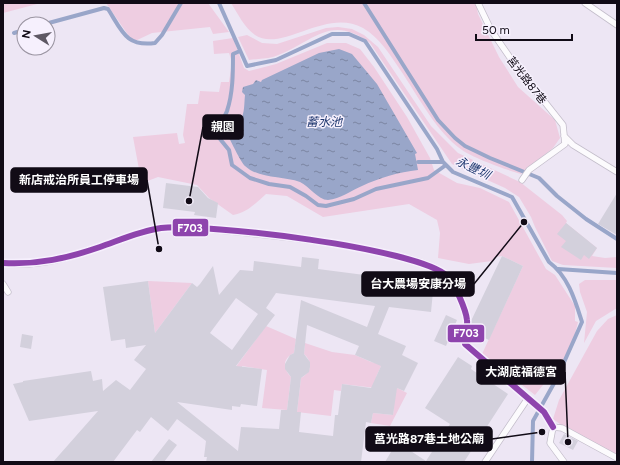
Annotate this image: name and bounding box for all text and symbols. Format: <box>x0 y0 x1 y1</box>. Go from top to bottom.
north arrow <box>16 16 56 56</box>
scale bar <box>476 16 572 42</box>
text: 50 m <box>482 23 510 37</box>
text: N <box>19 29 34 40</box>
street label: 莒光路87巷 <box>504 54 549 107</box>
callout: 親園 <box>203 115 243 139</box>
water label: 蓄水池 <box>306 115 344 129</box>
text: 親園 <box>211 120 235 134</box>
water label: 永豐圳 <box>454 154 494 183</box>
callout: 新店戒治所員工停車場 <box>11 168 147 192</box>
text: 新店戒治所員工停車場 <box>19 173 139 187</box>
line badge: F703 <box>172 218 209 237</box>
text: F703 <box>177 222 203 235</box>
callout: 台大農場安康分場 <box>362 272 474 296</box>
text: 台大農場安康分場 <box>370 277 466 291</box>
line badge: F703 <box>447 324 485 343</box>
text: F703 <box>453 327 479 340</box>
callout: 大湖底福德宮 <box>477 360 565 384</box>
text: 大湖底福德宮 <box>485 365 557 379</box>
callout: 莒光路87巷土地公廟 <box>366 427 492 451</box>
text: 莒光路87巷土地公廟 <box>374 432 484 446</box>

